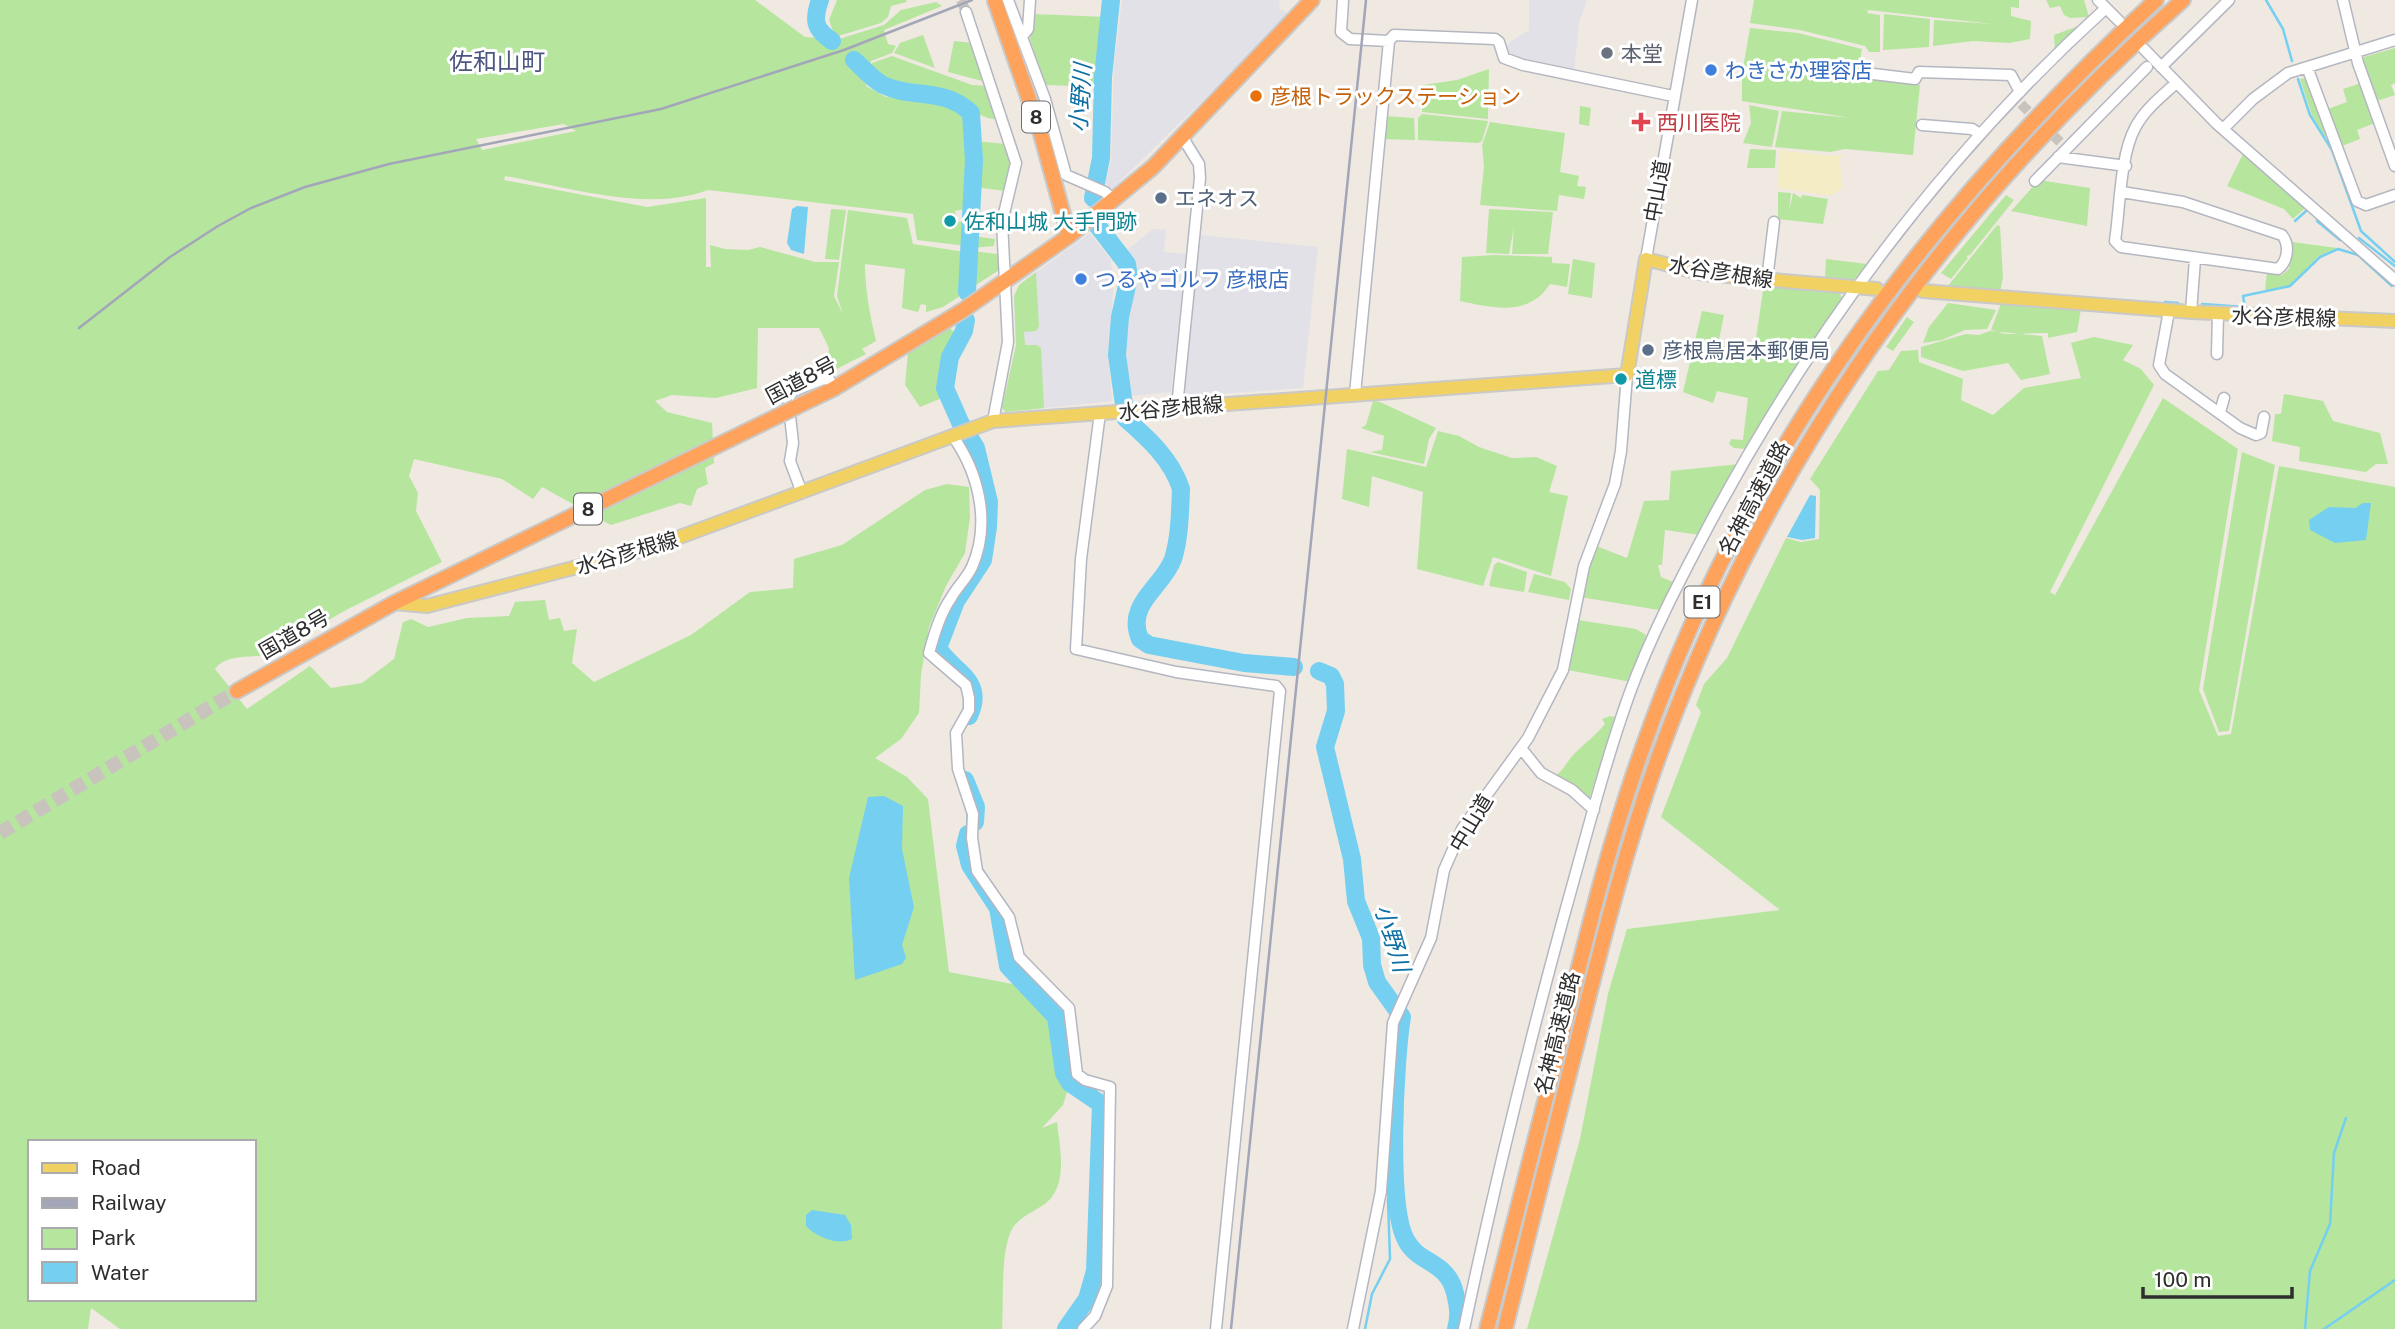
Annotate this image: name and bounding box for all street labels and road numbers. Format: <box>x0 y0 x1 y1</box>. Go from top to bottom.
road number: 8 <box>1022 102 1050 132</box>
street label: 中山道 <box>1639 158 1675 224</box>
street label: 水谷彦根線 <box>1667 251 1775 293</box>
street label: 水谷彦根線 <box>2231 303 2337 331</box>
street label: 国道8号 <box>761 351 841 409</box>
street label: 水谷彦根線 <box>1118 391 1224 425</box>
street label: 名神高速道路 <box>1713 437 1795 559</box>
road number: 8 <box>574 494 602 524</box>
street label: 水谷彦根線 <box>573 527 681 579</box>
road number: E1 <box>1684 586 1720 618</box>
street label: 国道8号 <box>255 604 333 664</box>
street label: 中山道 <box>1444 790 1498 856</box>
street label: 名神高速道路 <box>1530 969 1584 1097</box>

